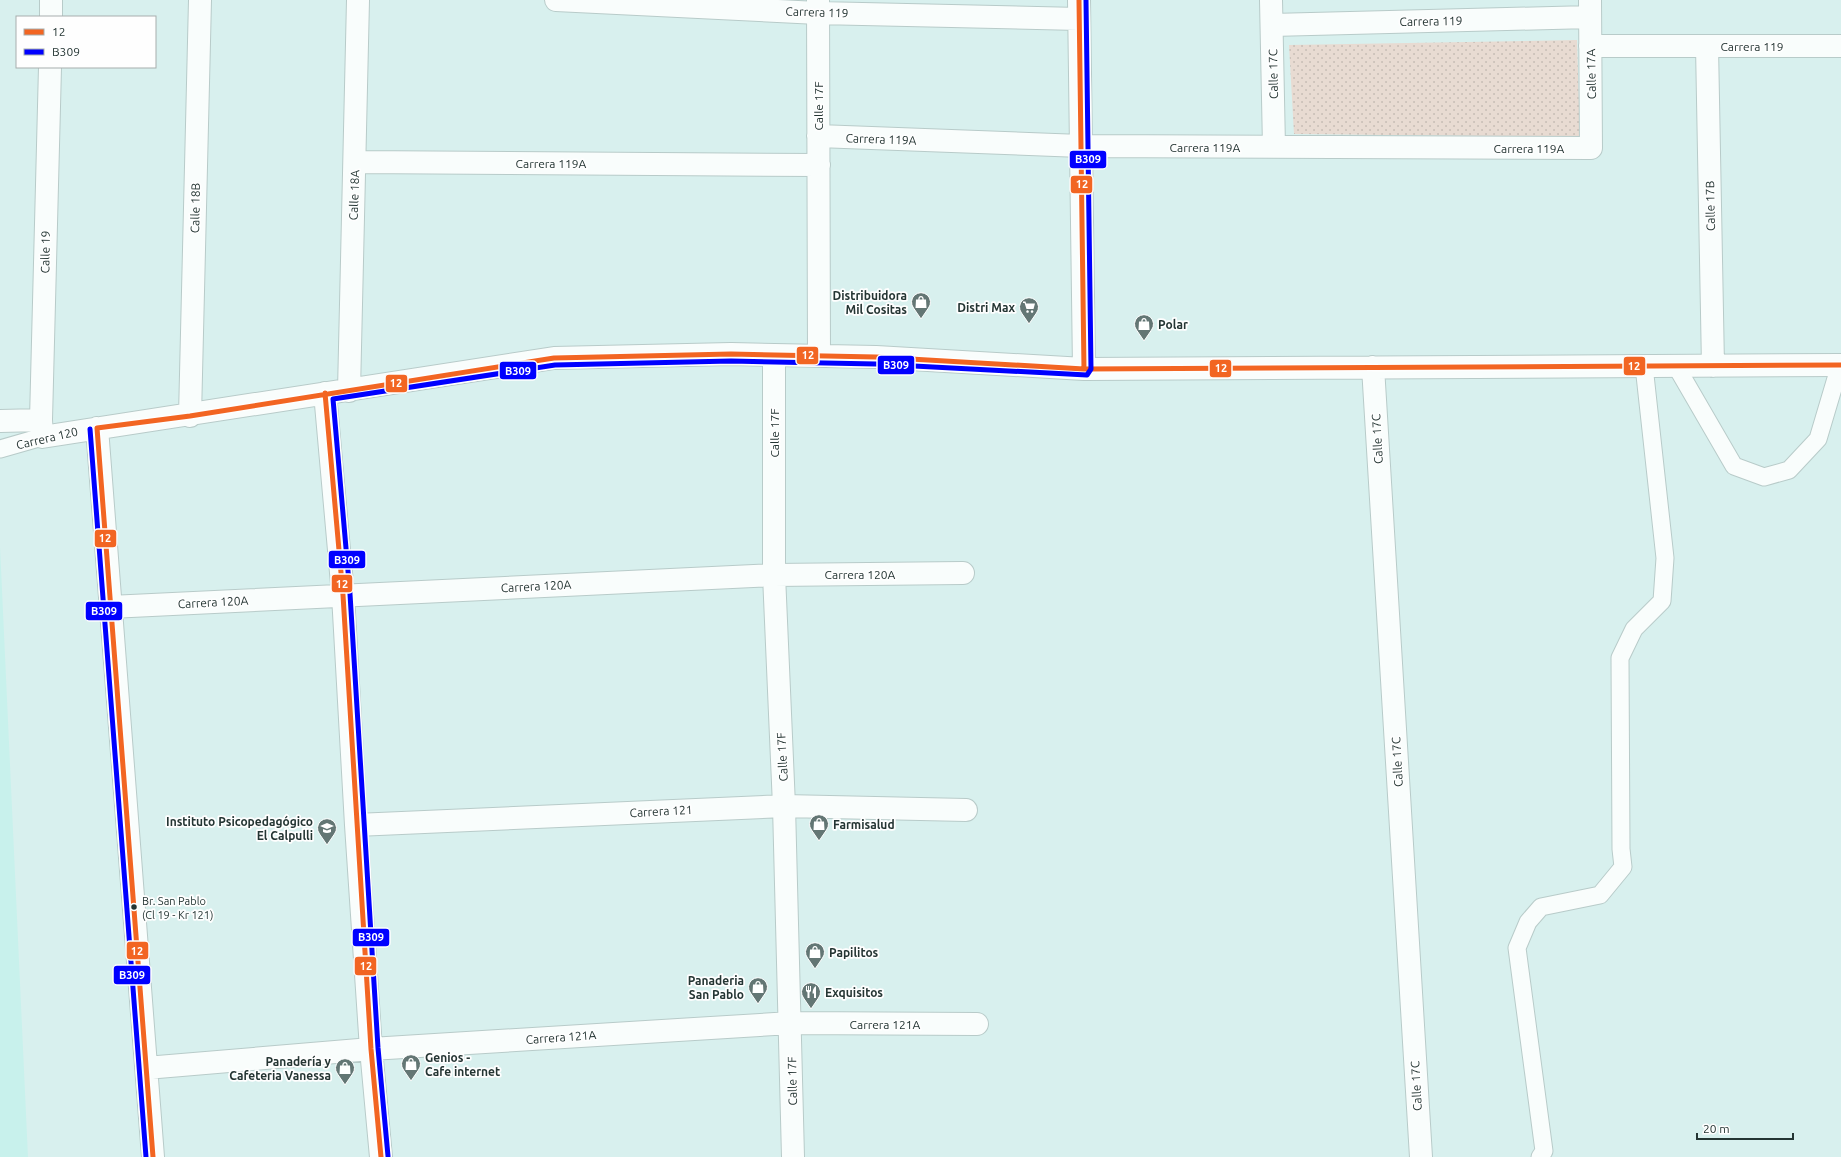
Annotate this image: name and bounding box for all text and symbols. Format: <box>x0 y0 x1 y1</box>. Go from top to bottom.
street label: Carrera 119 <box>785 4 849 20</box>
street label: Carrera 119 <box>1399 14 1463 28</box>
legend <box>16 16 156 68</box>
text: 12 <box>52 25 66 38</box>
street label: Carrera 119 <box>1720 40 1784 53</box>
text: B309 <box>52 45 80 58</box>
street label: Calle 17C <box>1266 48 1280 99</box>
street label: Calle 17A <box>1584 48 1598 99</box>
street label: Calle 17F <box>812 81 825 131</box>
street label: Carrera 119A <box>845 131 917 147</box>
street label: Carrera 119A <box>1170 141 1241 154</box>
street label: Carrera 119A <box>1494 142 1565 155</box>
line badge: B309 <box>1069 150 1107 169</box>
text: B309 <box>1075 153 1101 165</box>
street label: Carrera 119A <box>516 157 587 170</box>
street label: Calle 18A <box>347 169 361 220</box>
line badge: 12 <box>1070 175 1093 194</box>
text: 12 <box>1076 178 1088 190</box>
street label: Calle 17B <box>1703 181 1717 231</box>
street label: Calle 18B <box>188 183 202 233</box>
street label: Calle 19 <box>38 231 52 273</box>
place label: Distribuidora Mil Cositas <box>833 289 907 316</box>
shop icon: Distribuidora Mil Cositas <box>910 291 932 319</box>
supermarket icon: Distri Max <box>1018 296 1040 324</box>
place label: Distri Max <box>957 301 1015 314</box>
shop icon: Polar <box>1133 313 1155 341</box>
place label: Polar <box>1158 318 1188 331</box>
line badge: 12 <box>796 346 819 365</box>
text: 12 <box>802 349 814 361</box>
line badge: B309 <box>877 355 915 375</box>
line badge: 12 <box>1623 356 1646 376</box>
text: B309 <box>883 359 909 371</box>
line badge: 12 <box>1209 359 1232 378</box>
text: 12 <box>1628 360 1640 372</box>
line badge: B309 <box>499 361 537 380</box>
text: 12 <box>1215 362 1227 374</box>
text: B309 <box>505 365 531 377</box>
line badge: 12 <box>385 374 408 393</box>
text: 12 <box>390 377 402 389</box>
street label: Calle 17F <box>768 408 781 458</box>
street label: Calle 17C <box>1369 413 1385 464</box>
street label: Carrera 120 <box>15 425 79 451</box>
line badge: 12 <box>94 529 117 548</box>
text: 12 <box>99 532 111 544</box>
line badge: B309 <box>328 550 366 569</box>
text: B309 <box>334 554 360 566</box>
street label: Carrera 120A <box>825 568 896 581</box>
line badge: 12 <box>331 574 353 593</box>
text: 12 <box>336 578 348 590</box>
street label: Carrera 120A <box>500 578 572 594</box>
street label: Carrera 120A <box>177 594 249 610</box>
line badge: B309 <box>85 601 123 621</box>
text: B309 <box>91 605 117 617</box>
street label: Calle 17F <box>774 732 790 782</box>
street label: Calle 17C <box>1389 736 1405 787</box>
street label: Carrera 121 <box>629 803 693 819</box>
shop icon: Farmisalud <box>808 813 830 841</box>
place label: Instituto Psicopedagógico El Calpulli <box>166 815 313 842</box>
school or university icon: Instituto Psicopedagógico El Calpulli <box>316 817 338 845</box>
place label: Farmisalud <box>833 818 895 831</box>
place label: Br. San Pablo (Cl 19 - Kr 121) <box>142 895 214 922</box>
marker: Br. San Pablo (Cl 19 - Kr 121) <box>129 902 139 912</box>
line badge: B309 <box>352 928 390 947</box>
text: B309 <box>358 931 384 943</box>
line badge: 12 <box>126 941 149 960</box>
shop icon: Papilitos <box>804 941 826 969</box>
text: 12 <box>131 945 143 957</box>
place label: Papilitos <box>829 946 879 959</box>
line badge: 12 <box>354 956 377 976</box>
text: 12 <box>360 960 372 972</box>
line badge: B309 <box>113 965 151 985</box>
text: B309 <box>119 969 145 981</box>
place label: Panaderia San Pablo <box>688 974 744 1001</box>
shop icon: Panaderia San Pablo <box>747 976 769 1004</box>
restaurant icon: Exquisitos <box>800 981 822 1009</box>
place label: Exquisitos <box>825 986 883 999</box>
street label: Carrera 121A <box>850 1018 921 1031</box>
street label: Carrera 121A <box>525 1028 597 1046</box>
place label: Genios - Cafe internet <box>425 1051 500 1078</box>
shop icon: Genios - Cafe internet <box>400 1053 422 1081</box>
place label: Panadería y Cafeteria Vanessa <box>229 1055 332 1082</box>
street label: Calle 17F <box>785 1056 799 1106</box>
shop icon: Panadería y Cafeteria Vanessa <box>334 1057 356 1085</box>
street label: Calle 17C <box>1408 1060 1424 1111</box>
scale bar <box>1697 1115 1793 1141</box>
text: 20 m <box>1703 1122 1730 1135</box>

